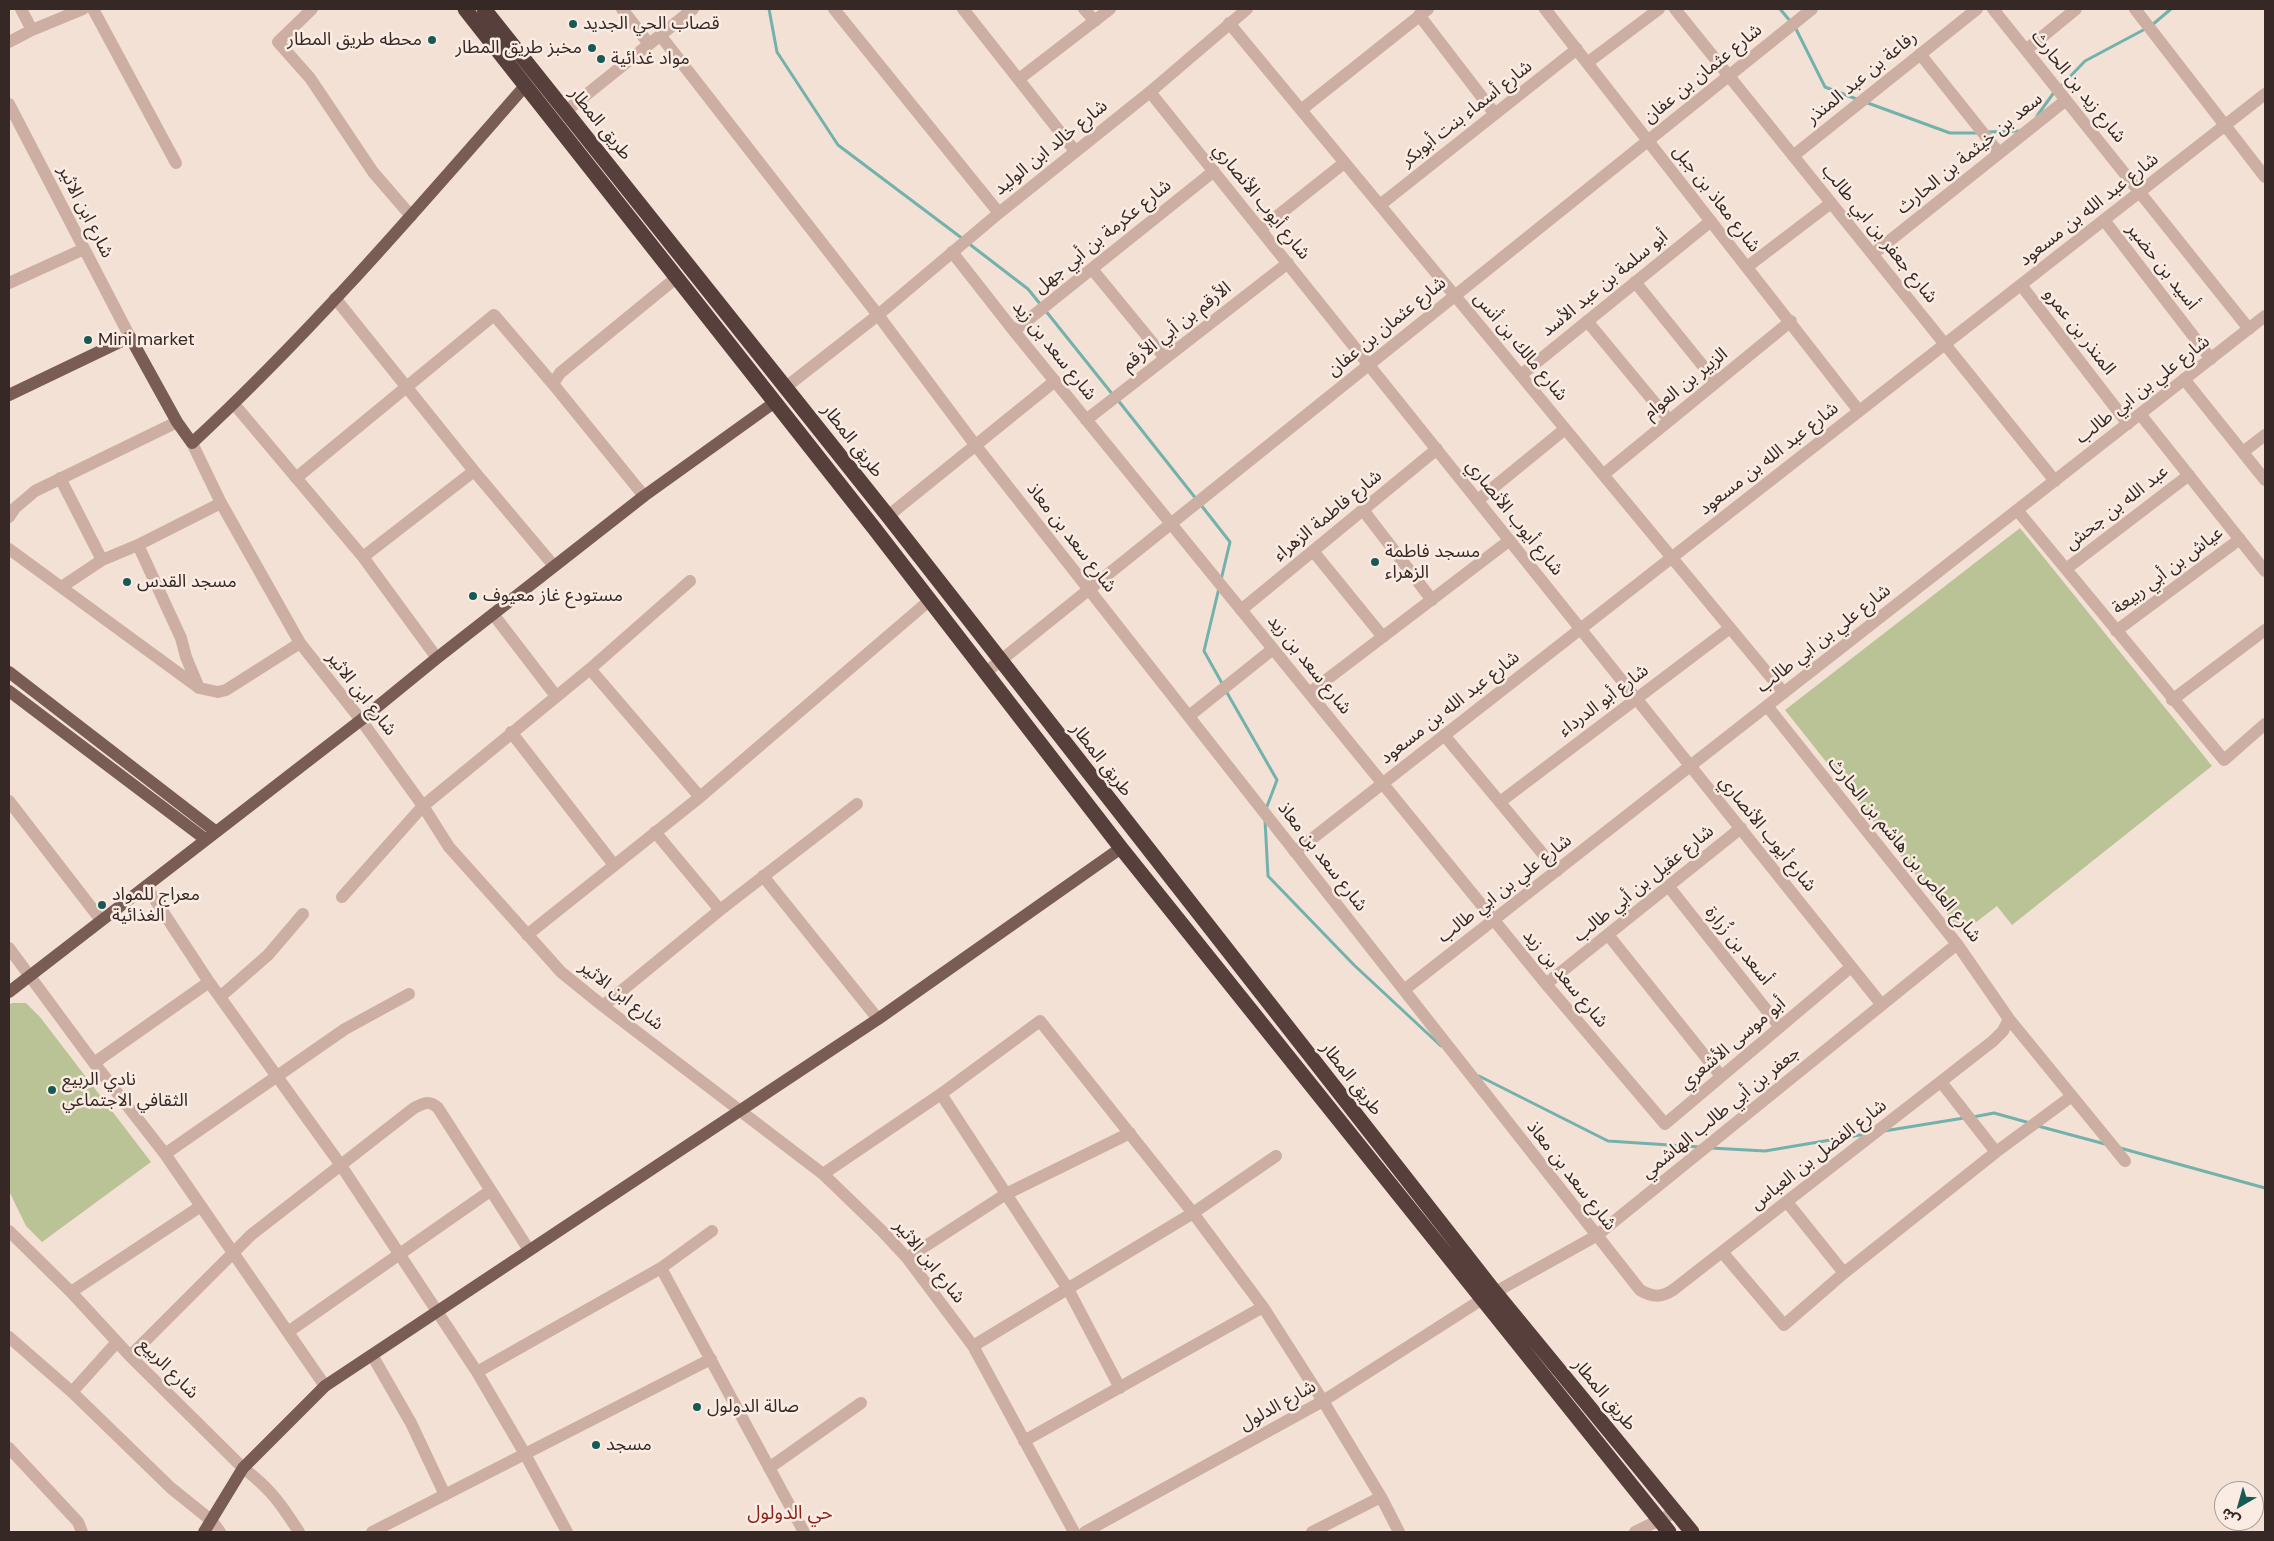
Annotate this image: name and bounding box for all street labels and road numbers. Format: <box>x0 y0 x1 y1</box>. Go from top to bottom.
street label: شارع عثمان بن عفان <box>1639 19 1767 129</box>
street label: شارع زيد بن الحارث <box>2026 26 2130 148</box>
street label: رفاعة بن عبد المنذر <box>1802 27 1922 129</box>
street label: شارع أسماء بنت أبوبكر <box>1397 56 1537 172</box>
street label: طريق المطار <box>564 83 636 165</box>
street label: سعد بن خيثمة بن الحارث <box>1893 88 2047 220</box>
street label: شارع خالد ابن الوليد <box>990 95 1112 201</box>
street label: شارع أيوب الأنصاري <box>1208 140 1314 264</box>
street label: شارع معاذ بن جبل <box>1667 141 1765 257</box>
street label: شارع عبد الله بن مسعود <box>2015 149 2163 271</box>
street label: شارع جعفر بن ابي طالب <box>1816 160 1942 308</box>
street label: شارع ابن الاثير <box>52 162 118 262</box>
street label: شارع عكرمة بن أبي جهل <box>1030 175 1176 299</box>
street label: أسيد بن حضير <box>2122 219 2202 315</box>
street label: أبو سلمة بن عبد الأسد <box>1537 226 1673 342</box>
street label: شارع عثمان بن عفان <box>1323 272 1451 382</box>
street label: الأرقم بن أبي الأرقم <box>1118 278 1236 376</box>
street label: المنذر بن عمرو <box>2039 284 2119 380</box>
street label: شارع مالك بن أنس <box>1468 288 1572 406</box>
street label: شارع سعد بن زيد <box>1007 297 1101 405</box>
street label: شارع علي بن ابي طالب <box>2072 331 2214 449</box>
street label: الزبير بن العوام <box>1640 344 1732 424</box>
street label: شارع عبد الله بن مسعود <box>1695 398 1843 520</box>
street label: طريق المطار <box>817 400 887 482</box>
street label: شارع أيوب الأنصاري <box>1461 456 1567 580</box>
street label: عبد الله بن جحش <box>2061 461 2173 555</box>
street label: شارع فاطمة الزهراء <box>1269 466 1387 566</box>
street label: شارع سعد بن معاذ <box>1022 479 1120 597</box>
street label: عياش بن أبي ربيعة <box>2108 522 2228 620</box>
street label: شارع علي بن ابي طالب <box>1753 580 1895 698</box>
street label: شارع سعد بن زيد <box>1262 611 1356 719</box>
street label: شارع عبد الله بن مسعود <box>1376 647 1524 769</box>
street label: شارع ابن الاثير <box>321 648 401 740</box>
street label: شارع أبو الدرداء <box>1555 660 1653 742</box>
street label: طريق المطار <box>1066 719 1136 801</box>
street label: شارع العاص بن هاشم بن الحارث <box>1823 753 1985 947</box>
street label: شارع أيوب الأنصاري <box>1714 772 1820 896</box>
street label: شارع سعد بن معاذ <box>1273 798 1371 916</box>
street label: شارع عقيل بن أبي طالب <box>1570 821 1718 947</box>
street label: شارع علي بن ابي طالب <box>1434 830 1576 948</box>
street label: أسعد بن زُرارة <box>1700 902 1776 990</box>
street label: شارع سعد بن زيد <box>1518 926 1612 1032</box>
street label: شارع ابن الاثير <box>575 956 667 1036</box>
street label: أبو موسى الأشعري <box>1676 993 1790 1095</box>
street label: طريق المطار <box>1316 1038 1386 1120</box>
street label: جعفر بن أبي طالب الهاشمي <box>1637 1042 1805 1184</box>
street label: شارع الفضل بن العباس <box>1747 1095 1891 1215</box>
street label: شارع سعد بن معاذ <box>1522 1117 1620 1235</box>
street label: شارع ابن الاثير <box>889 1216 969 1308</box>
street label: شارع الربيع <box>133 1334 203 1404</box>
street label: طريق المطار <box>1568 1355 1640 1435</box>
street label: شارع الدلول <box>1236 1376 1320 1436</box>

